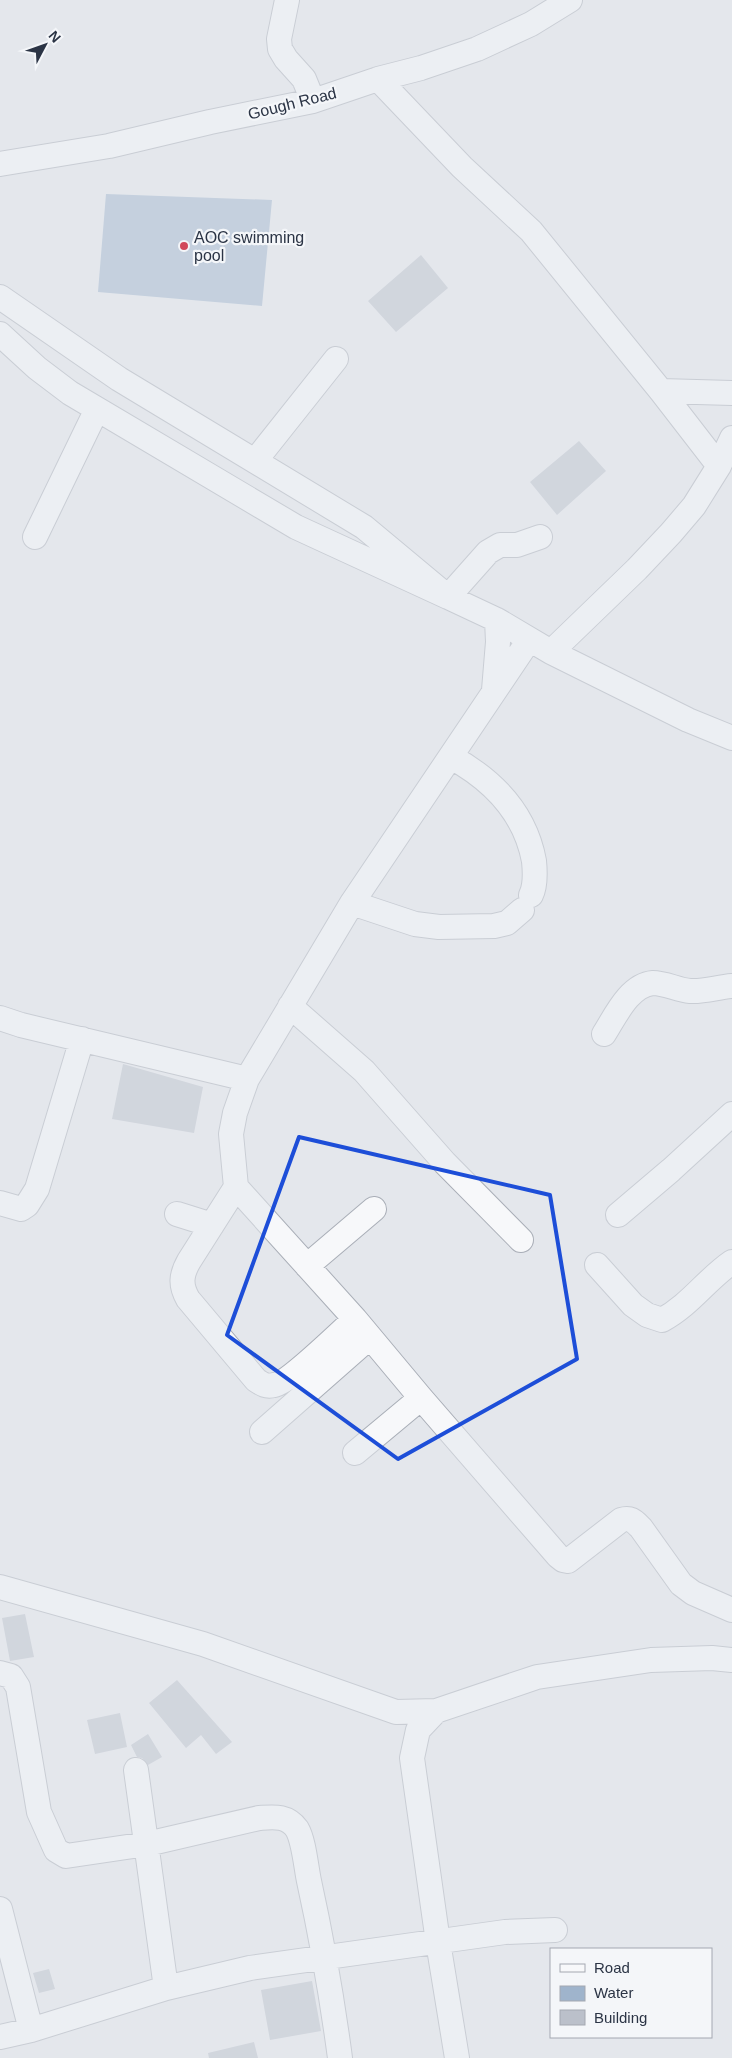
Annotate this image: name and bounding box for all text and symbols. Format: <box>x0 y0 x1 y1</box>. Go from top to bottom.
north arrow <box>20 20 70 70</box>
text: N <box>45 27 64 46</box>
street label: Gough Road <box>246 84 338 123</box>
place label: AOC swimming pool <box>194 229 304 264</box>
marker: AOC swimming pool <box>178 240 190 252</box>
legend <box>550 1948 712 2038</box>
text: Road <box>594 1959 630 1976</box>
text: Water <box>594 1984 633 2001</box>
text: Building <box>594 2009 647 2026</box>

